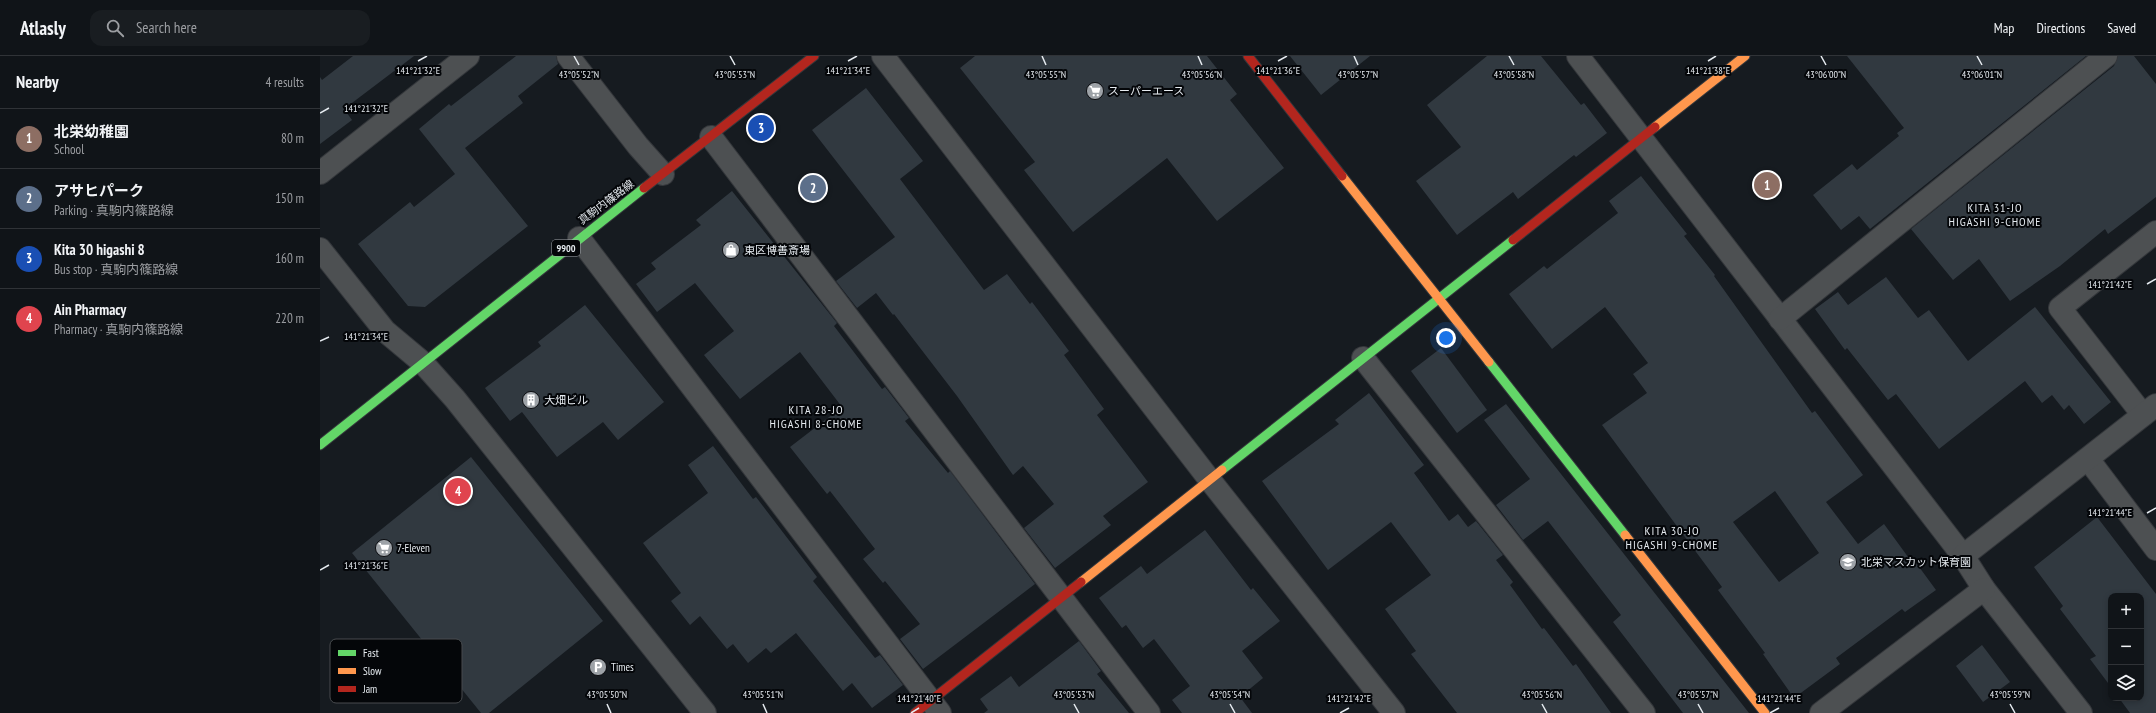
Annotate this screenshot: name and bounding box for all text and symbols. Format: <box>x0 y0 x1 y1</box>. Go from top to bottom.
search box <box>90 10 370 46</box>
text: Atlasly <box>20 16 66 40</box>
icon: search <box>104 17 126 39</box>
text: Search here <box>136 18 197 37</box>
text: Map <box>1994 19 2014 37</box>
text: Directions <box>2036 19 2085 37</box>
text: Saved <box>2107 19 2136 37</box>
text: 141°21'32"E <box>396 64 440 77</box>
text: 141°21'34"E <box>826 64 870 77</box>
text: 141°21'36"E <box>1256 64 1300 77</box>
text: 141°21'38"E <box>1686 64 1730 77</box>
text: 43°05'52"N <box>559 68 599 81</box>
text: 43°05'53"N <box>715 68 755 81</box>
text: 43°05'55"N <box>1026 68 1066 81</box>
text: 43°05'56"N <box>1182 68 1222 81</box>
text: 43°05'57"N <box>1338 68 1378 81</box>
text: 43°05'58"N <box>1494 68 1534 81</box>
text: 43°06'00"N <box>1806 68 1846 81</box>
text: 43°06'01"N <box>1962 68 2002 81</box>
text: Nearby <box>16 71 59 93</box>
text: 4 results <box>265 74 304 91</box>
supermarket icon: スーパーエース <box>1085 81 1105 101</box>
place label: スーパーエース <box>1108 84 1184 98</box>
text: 141°21'32"E <box>344 102 388 115</box>
pin: 3 <box>748 113 774 143</box>
text: 北栄幼稚園 <box>54 122 129 141</box>
text: 1 <box>26 130 32 147</box>
text: 80 m <box>281 130 304 147</box>
text: School <box>54 141 84 158</box>
pin: 1 <box>1754 170 1780 200</box>
pin: 2 <box>800 173 826 203</box>
street label: 真駒内篠路線 <box>575 177 637 227</box>
text: アサヒパーク <box>54 181 144 200</box>
text: 2 <box>26 190 32 207</box>
text: 150 m <box>275 190 304 207</box>
district label: KITA 31-JO HIGASHI 9-CHOME <box>1949 200 2041 229</box>
text: Parking · 真駒内篠路線 <box>54 202 174 219</box>
text: Kita 30 higashi 8 <box>54 240 145 259</box>
road number: 9900 <box>552 240 580 256</box>
shop icon: 東区博善斎場 <box>721 240 741 260</box>
place label: 東区博善斎場 <box>744 243 810 257</box>
text: 3 <box>26 250 32 267</box>
text: 160 m <box>275 250 304 267</box>
text: Bus stop · 真駒内篠路線 <box>54 261 178 278</box>
text: 141°21'42"E <box>2088 278 2132 291</box>
text: Ain Pharmacy <box>54 300 126 319</box>
text: 4 <box>26 310 32 327</box>
text: 220 m <box>275 310 304 327</box>
text: Pharmacy · 真駒内篠路線 <box>54 321 183 338</box>
your location <box>1436 328 1456 348</box>
text: 141°21'34"E <box>344 330 388 343</box>
building icon: 大畑ビル <box>521 390 541 410</box>
place label: 大畑ビル <box>544 393 588 407</box>
district label: KITA 28-JO HIGASHI 8-CHOME <box>770 402 862 431</box>
pin: 4 <box>445 476 471 506</box>
text: 141°21'44"E <box>2088 506 2132 519</box>
district label: KITA 30-JO HIGASHI 9-CHOME <box>1626 523 1718 552</box>
supermarket icon: 7-Eleven <box>374 538 394 558</box>
place label: 7-Eleven <box>397 541 430 555</box>
school or university icon: 北栄マスカット保育園 <box>1838 552 1858 572</box>
place label: 北栄マスカット保育園 <box>1861 555 1971 569</box>
text: 141°21'36"E <box>344 559 388 572</box>
map controls <box>2108 593 2144 701</box>
button: + <box>2108 593 2144 629</box>
button: − <box>2108 629 2144 665</box>
legend <box>330 639 462 703</box>
text: Fast <box>363 646 379 660</box>
parking icon: Times <box>588 657 608 677</box>
place label: Times <box>611 660 634 674</box>
text: Slow <box>363 664 382 678</box>
button: layers <box>2108 665 2144 701</box>
text: Jam <box>362 682 377 696</box>
text: 43°05'50"N <box>587 688 627 701</box>
text: 43°05'51"N <box>743 688 783 701</box>
text: 43°05'53"N <box>1054 688 1094 701</box>
text: 43°05'54"N <box>1210 688 1250 701</box>
text: 43°05'56"N <box>1522 688 1562 701</box>
text: 43°05'57"N <box>1678 688 1718 701</box>
text: 43°05'59"N <box>1990 688 2030 701</box>
text: 141°21'40"E <box>897 692 941 705</box>
text: 141°21'42"E <box>1327 692 1371 705</box>
text: 141°21'44"E <box>1757 692 1801 705</box>

